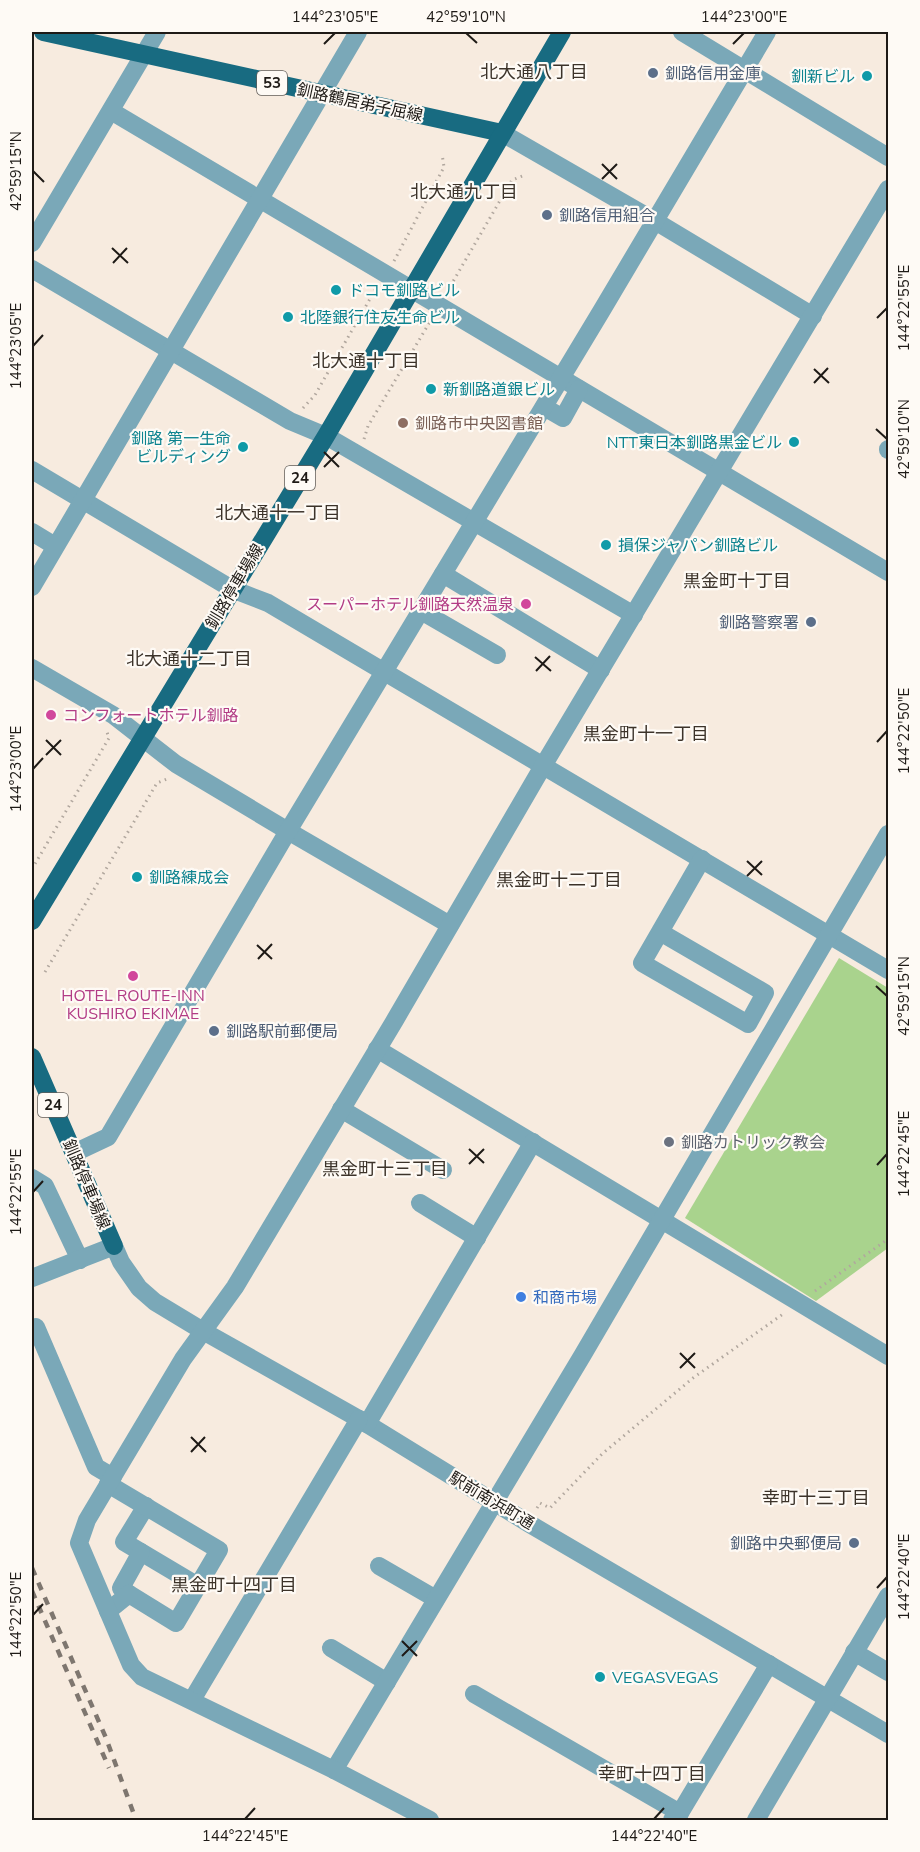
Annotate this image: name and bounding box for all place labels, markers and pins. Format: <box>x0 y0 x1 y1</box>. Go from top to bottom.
place label: 釧路信用金庫 <box>665 63 761 85</box>
marker: 釧路信用金庫 <box>646 66 660 80</box>
place label: 釧新ビル <box>791 66 855 88</box>
marker: 釧新ビル <box>860 69 874 83</box>
place label: 釧路信用組合 <box>559 205 655 227</box>
marker: 釧路信用組合 <box>540 208 554 222</box>
place label: ドコモ釧路ビル <box>348 280 460 302</box>
marker: ドコモ釧路ビル <box>329 283 343 297</box>
place label: 北陸銀行住友生命ビル <box>300 307 460 329</box>
marker: 北陸銀行住友生命ビル <box>281 310 295 324</box>
place label: 新釧路道銀ビル <box>443 379 555 401</box>
marker: 新釧路道銀ビル <box>424 382 438 396</box>
place label: 釧路市中央図書館 <box>415 413 543 435</box>
marker: 釧路市中央図書館 <box>396 416 410 430</box>
place label: 釧路 第一生命 ビルディング <box>131 428 231 468</box>
place label: NTT東日本釧路黒金ビル <box>607 432 782 454</box>
marker: NTT東日本釧路黒金ビル <box>787 435 801 449</box>
marker: 釧路 第一生命 ビルディング <box>236 440 250 454</box>
place label: 損保ジャパン釧路ビル <box>618 535 778 557</box>
marker: 損保ジャパン釧路ビル <box>599 538 613 552</box>
place label: スーパーホテル釧路天然温泉 <box>306 594 514 616</box>
marker: スーパーホテル釧路天然温泉 <box>519 597 533 611</box>
place label: 釧路警察署 <box>719 612 799 634</box>
marker: 釧路警察署 <box>804 615 818 629</box>
place label: コンフォートホテル釧路 <box>63 705 239 727</box>
marker: コンフォートホテル釧路 <box>44 708 58 722</box>
place label: 釧路練成会 <box>149 867 229 889</box>
marker: 釧路練成会 <box>130 870 144 884</box>
marker: HOTEL ROUTE-INN KUSHIRO EKIMAE <box>126 969 140 983</box>
place label: HOTEL ROUTE-INN KUSHIRO EKIMAE <box>61 985 205 1025</box>
place label: 釧路駅前郵便局 <box>226 1021 338 1043</box>
marker: 釧路駅前郵便局 <box>207 1024 221 1038</box>
place label: 釧路カトリック教会 <box>681 1132 825 1154</box>
marker: 釧路カトリック教会 <box>662 1135 676 1149</box>
place label: 和商市場 <box>533 1287 597 1309</box>
marker: 和商市場 <box>514 1290 528 1304</box>
place label: 釧路中央郵便局 <box>730 1533 842 1555</box>
marker: 釧路中央郵便局 <box>847 1536 861 1550</box>
place label: VEGASVEGAS <box>611 1667 719 1689</box>
marker: VEGASVEGAS <box>593 1670 607 1684</box>

